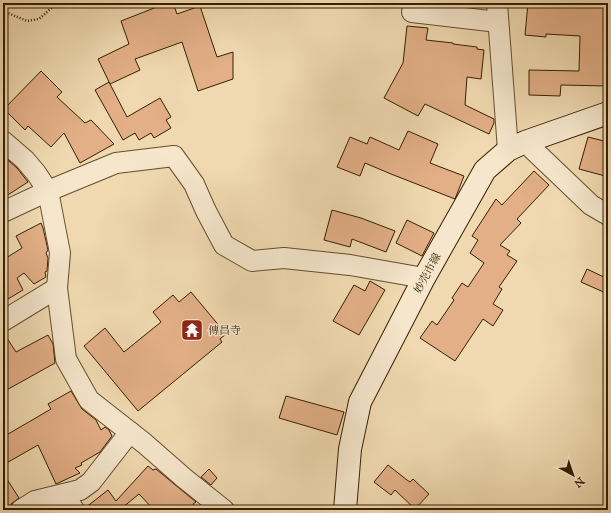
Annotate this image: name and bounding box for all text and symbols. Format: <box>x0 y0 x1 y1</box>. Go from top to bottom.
street label: 妙売市線 <box>411 251 444 296</box>
temple icon: 傳昌寺 <box>179 317 205 343</box>
place label: 傳昌寺 <box>208 324 241 337</box>
north arrow <box>553 455 593 495</box>
text: N <box>571 474 587 491</box>

